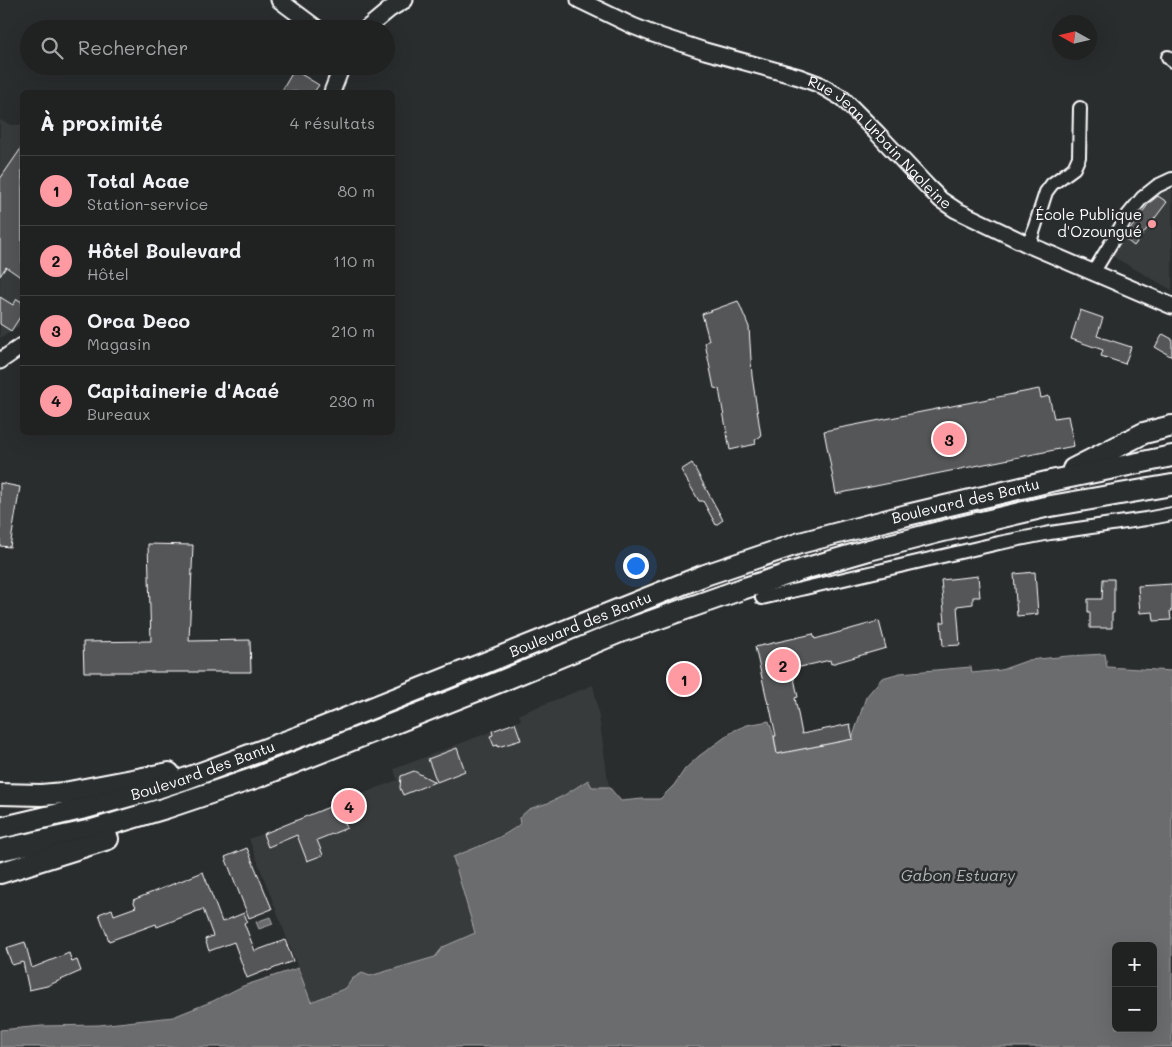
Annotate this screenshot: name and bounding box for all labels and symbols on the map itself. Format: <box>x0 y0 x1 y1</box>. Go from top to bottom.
north arrow <box>1052 15 1097 60</box>
street label: Rue Jean Urbain Ngoleine <box>805 70 956 213</box>
place label: École Publique d'Ozoungué <box>1035 204 1142 241</box>
marker: École Publique d'Ozoungué <box>1146 218 1158 230</box>
pin: 3 <box>933 420 965 458</box>
street label: Boulevard des Bantu <box>889 473 1041 528</box>
your location <box>623 553 649 579</box>
street label: Boulevard des Bantu <box>506 586 654 661</box>
pin: 2 <box>767 646 799 684</box>
pin: 1 <box>668 660 700 698</box>
street label: Boulevard des Bantu <box>128 736 277 804</box>
pin: 4 <box>333 787 365 825</box>
water label: Gabon Estuary <box>901 864 1016 885</box>

